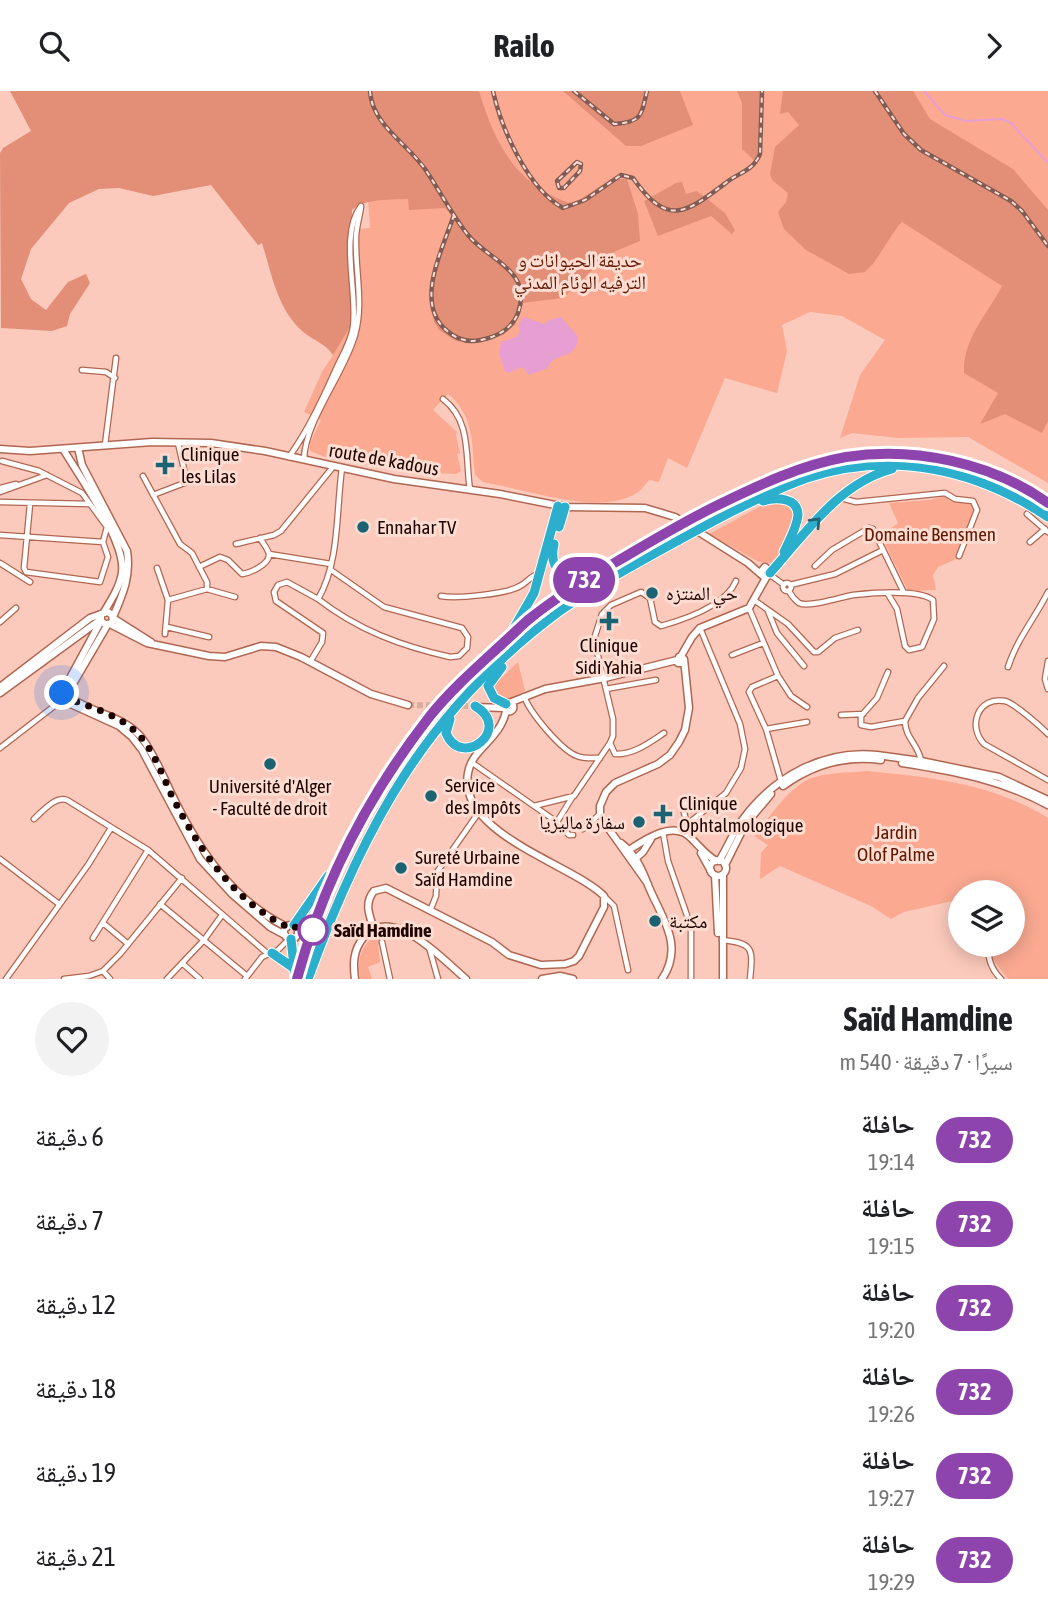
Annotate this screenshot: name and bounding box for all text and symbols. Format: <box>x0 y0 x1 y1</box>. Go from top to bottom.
icon: search <box>35 27 73 65</box>
text: Railo <box>493 27 555 64</box>
icon: forward <box>975 27 1013 65</box>
park label: حديقة الحيوانات و الترفيه الوئام المدني <box>514 249 646 298</box>
street label: route de kadous <box>327 438 441 480</box>
place label: Clinique les Lilas <box>181 443 239 487</box>
marker: Clinique les Lilas <box>155 455 175 475</box>
place label: Ennahar TV <box>377 516 457 538</box>
one-way arrow <box>807 517 820 530</box>
marker: Ennahar TV <box>355 519 371 535</box>
park label: Domaine Bensmen <box>864 523 996 545</box>
line badge: 732 <box>544 557 624 603</box>
text: 732 <box>567 566 601 593</box>
place label: حي المنتزه <box>666 582 738 609</box>
marker: حي المنتزه <box>644 585 660 601</box>
marker: Clinique Sidi Yahia <box>599 611 619 631</box>
place label: Clinique Sidi Yahia <box>576 634 642 678</box>
your location <box>44 675 79 710</box>
marker: Université d'Alger - Faculté de droit <box>262 756 278 772</box>
place label: Service des Impôts <box>445 774 521 818</box>
place label: Université d'Alger - Faculté de droit <box>209 775 332 819</box>
marker: Service des Impôts <box>423 788 439 804</box>
place label: Clinique Ophtalmologique <box>679 792 803 836</box>
marker: Clinique Ophtalmologique <box>653 804 673 824</box>
place label: سفارة ماليزيا <box>539 811 625 834</box>
marker: سفارة ماليزيا <box>631 814 647 830</box>
park label: Jardin Olof Palme <box>857 821 935 865</box>
place label: Sureté Urbaine Saïd Hamdine <box>415 846 520 890</box>
marker: Sureté Urbaine Saïd Hamdine <box>393 860 409 876</box>
map controls <box>948 880 1025 957</box>
button: layers <box>948 880 1025 957</box>
place label: مكتبة <box>669 910 707 933</box>
marker: مكتبة <box>647 913 663 929</box>
marker: Saïd Hamdine <box>298 915 328 945</box>
place label: Saïd Hamdine <box>334 919 432 941</box>
text: Saïd Hamdine <box>844 1000 1013 1038</box>
button: heart <box>35 1002 109 1076</box>
text: سيرًا · 7 دقيقة · 540 m <box>839 1049 1013 1075</box>
text: حافلة <box>861 1109 915 1139</box>
text: 6 دقيقة <box>35 1122 104 1152</box>
text: 732 <box>958 1126 991 1153</box>
text: 19:14 <box>868 1149 915 1175</box>
text: حافلة <box>861 1193 915 1223</box>
text: 7 دقيقة <box>35 1206 104 1236</box>
text: 732 <box>958 1210 991 1237</box>
text: 19:15 <box>868 1233 915 1259</box>
text: حافلة <box>861 1277 915 1307</box>
text: 12 دقيقة <box>35 1290 116 1320</box>
text: 732 <box>958 1294 991 1321</box>
text: 19:20 <box>868 1317 915 1343</box>
text: حافلة <box>861 1361 915 1391</box>
text: 18 دقيقة <box>35 1374 116 1404</box>
text: 732 <box>958 1378 991 1405</box>
text: 19:26 <box>868 1401 915 1427</box>
text: حافلة <box>861 1445 915 1475</box>
text: 19 دقيقة <box>35 1458 116 1488</box>
text: 732 <box>958 1462 991 1489</box>
text: 19:27 <box>868 1485 915 1511</box>
text: حافلة <box>861 1529 915 1559</box>
text: 21 دقيقة <box>35 1542 116 1572</box>
text: 732 <box>958 1546 991 1573</box>
text: 19:29 <box>868 1569 915 1595</box>

